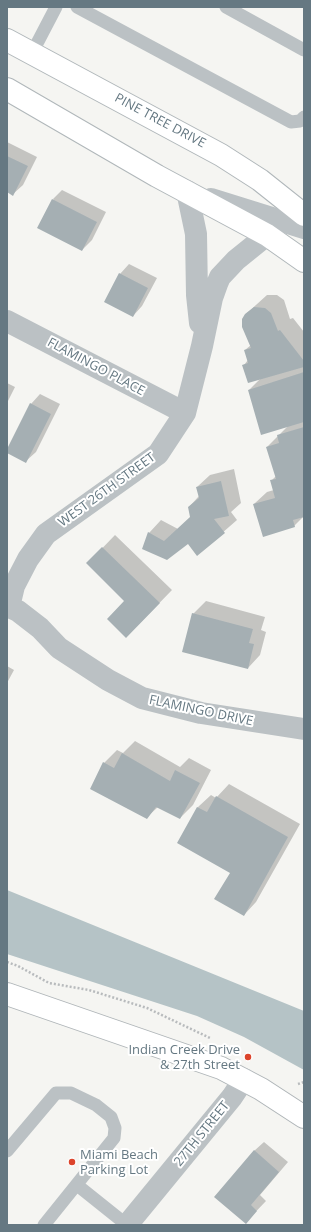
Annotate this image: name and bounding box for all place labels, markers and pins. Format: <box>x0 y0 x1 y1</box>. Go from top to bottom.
place label: Indian Creek Drive & 27th Street <box>128 1042 240 1073</box>
marker: Indian Creek Drive & 27th Street <box>243 1052 253 1062</box>
place label: Miami Beach Parking Lot <box>80 1147 158 1178</box>
marker: Miami Beach Parking Lot <box>67 1157 77 1167</box>

